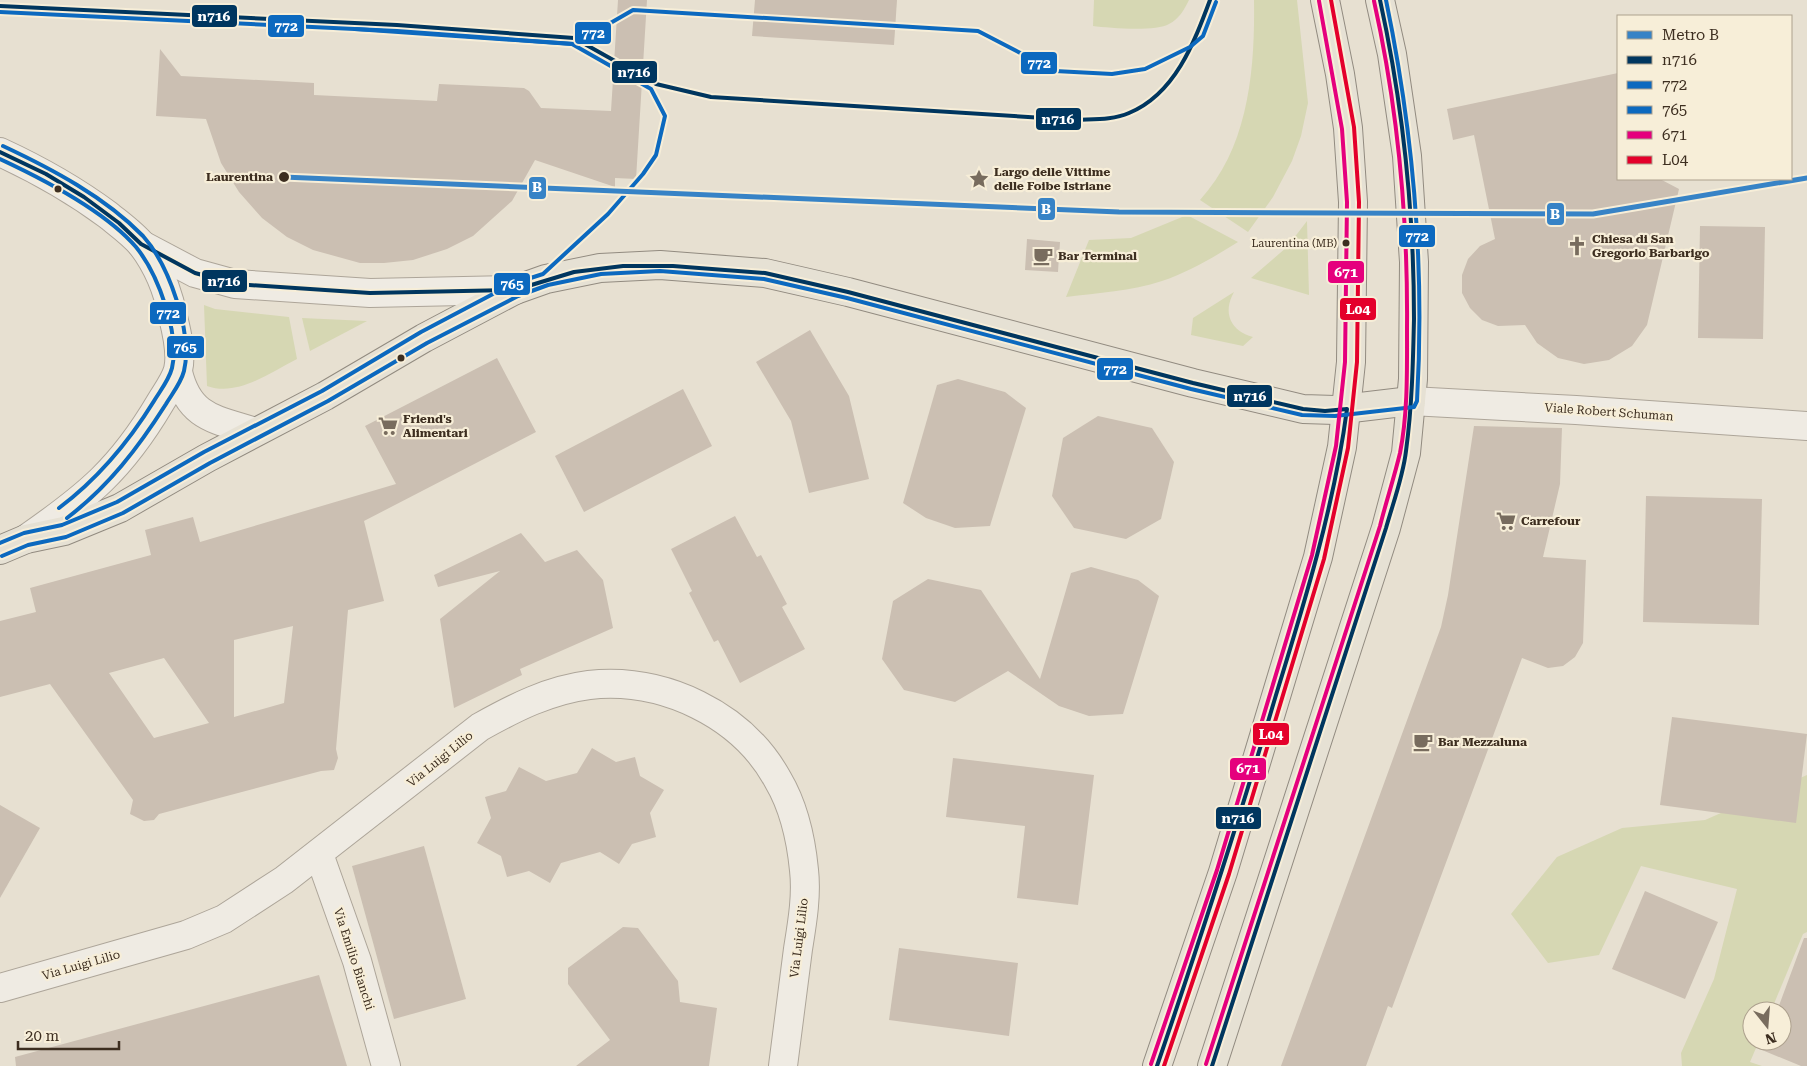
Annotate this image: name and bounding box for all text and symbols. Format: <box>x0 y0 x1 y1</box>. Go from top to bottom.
line badge: n716 <box>191 4 238 28</box>
text: n716 <box>198 8 231 24</box>
line badge: 772 <box>267 14 305 38</box>
legend <box>1617 15 1792 180</box>
text: 772 <box>274 18 298 34</box>
line badge: 772 <box>574 21 612 45</box>
text: 772 <box>581 25 605 41</box>
text: Metro B <box>1662 26 1719 44</box>
line badge: 772 <box>1020 51 1058 75</box>
text: n716 <box>1662 51 1697 69</box>
text: 772 <box>1027 55 1051 71</box>
line badge: n716 <box>611 60 658 84</box>
text: n716 <box>618 64 651 80</box>
text: 772 <box>1662 76 1687 94</box>
text: 765 <box>1662 101 1687 119</box>
line badge: n716 <box>1035 107 1082 131</box>
text: n716 <box>1042 111 1075 127</box>
text: 671 <box>1662 126 1687 144</box>
text: L04 <box>1662 151 1689 169</box>
place label: Largo delle Vittime delle Foibe Istriane <box>994 165 1111 193</box>
place icon: Largo delle Vittime delle Foibe Istriane <box>968 168 990 190</box>
place label: Laurentina <box>206 170 273 184</box>
marker: Laurentina <box>277 170 291 184</box>
line badge: B <box>528 176 547 200</box>
text: B <box>532 179 542 195</box>
unlabelled marker <box>53 184 63 194</box>
line badge: B <box>1037 197 1056 221</box>
text: B <box>1041 201 1051 217</box>
line badge: B <box>1546 202 1565 226</box>
text: B <box>1550 206 1560 222</box>
line badge: 772 <box>1398 224 1436 248</box>
text: 772 <box>1405 228 1429 244</box>
place label: Chiesa di San Gregorio Barbarigo <box>1592 232 1710 260</box>
church icon: Chiesa di San Gregorio Barbarigo <box>1566 235 1588 257</box>
place label: Laurentina (MB) <box>1251 237 1337 250</box>
marker: Laurentina (MB) <box>1341 238 1351 248</box>
cafe icon: Bar Terminal <box>1032 245 1054 267</box>
place label: Bar Terminal <box>1058 249 1137 263</box>
line badge: 671 <box>1327 260 1365 284</box>
text: 671 <box>1334 264 1358 280</box>
line badge: n716 <box>201 269 248 293</box>
line badge: 765 <box>493 272 531 296</box>
text: n716 <box>208 273 241 289</box>
text: 765 <box>500 276 524 292</box>
line badge: L04 <box>1339 297 1377 321</box>
line badge: 772 <box>149 301 187 325</box>
text: L04 <box>1346 301 1370 317</box>
text: 772 <box>156 305 180 321</box>
line badge: 765 <box>166 335 205 359</box>
text: 765 <box>173 339 197 355</box>
unlabelled marker <box>396 353 406 363</box>
line badge: 772 <box>1096 357 1134 381</box>
text: 772 <box>1103 361 1127 377</box>
line badge: n716 <box>1226 384 1273 408</box>
text: n716 <box>1234 388 1267 404</box>
street label: Viale Robert Schuman <box>1544 401 1674 424</box>
place label: Friend's Alimentari <box>403 412 468 440</box>
supermarket icon: Friend's Alimentari <box>377 415 399 437</box>
supermarket icon: Carrefour <box>1495 510 1517 532</box>
place label: Carrefour <box>1521 514 1581 528</box>
line badge: L04 <box>1252 722 1290 746</box>
text: L04 <box>1259 726 1283 742</box>
street label: Via Luigi Lilio <box>404 728 476 790</box>
cafe icon: Bar Mezzaluna <box>1412 731 1434 753</box>
place label: Bar Mezzaluna <box>1438 735 1527 749</box>
line badge: 671 <box>1229 757 1267 781</box>
text: 671 <box>1236 760 1260 776</box>
line badge: n716 <box>1215 806 1262 830</box>
text: n716 <box>1222 810 1255 826</box>
street label: Via Luigi Lilio <box>787 897 811 979</box>
street label: Via Emilio Bianchi <box>331 906 377 1012</box>
street label: Via Luigi Lilio <box>40 947 122 983</box>
north arrow <box>1742 1001 1792 1051</box>
scale bar <box>18 1018 119 1050</box>
text: 20 m <box>25 1027 60 1045</box>
text: N <box>1763 1029 1778 1048</box>

